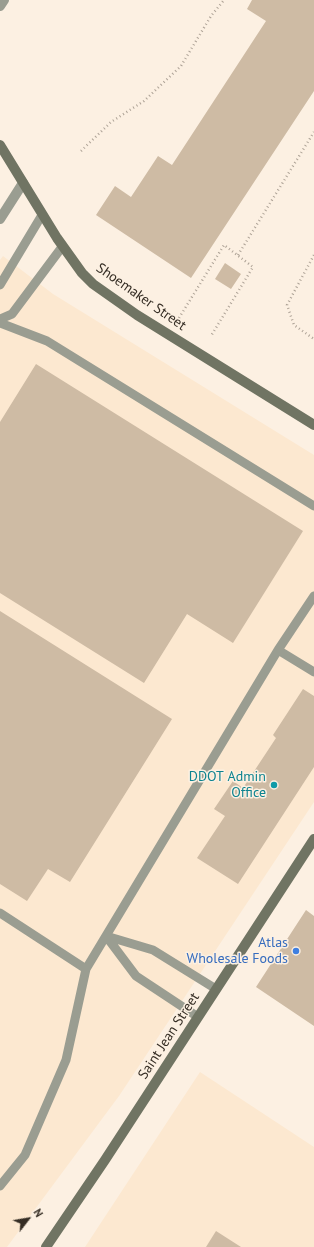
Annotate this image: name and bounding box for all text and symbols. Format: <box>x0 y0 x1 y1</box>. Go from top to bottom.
street label: Shoemaker Street <box>93 260 189 334</box>
place label: DDOT Admin Office <box>189 769 266 802</box>
marker: DDOT Admin Office <box>269 780 279 790</box>
place label: Atlas Wholesale Foods <box>187 935 288 968</box>
marker: Atlas Wholesale Foods <box>291 946 301 956</box>
street label: Saint Jean Street <box>135 990 203 1082</box>
north arrow <box>8 1199 48 1239</box>
text: N <box>30 1206 46 1220</box>

